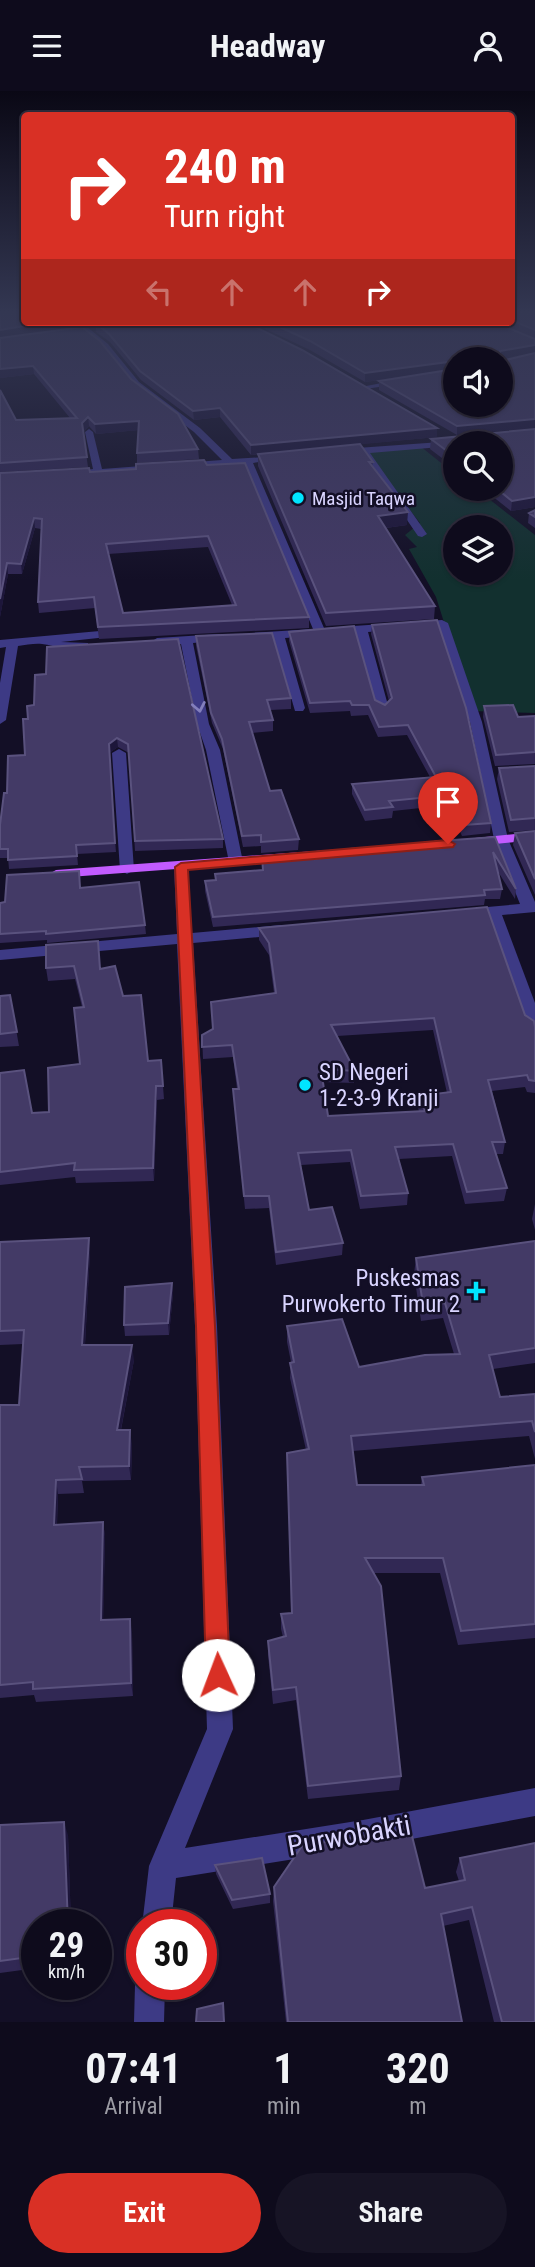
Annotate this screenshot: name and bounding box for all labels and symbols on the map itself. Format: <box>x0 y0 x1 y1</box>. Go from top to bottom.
place label: Masjid Taqwa <box>312 487 415 510</box>
marker: Masjid Taqwa <box>290 490 306 506</box>
one-way arrow <box>191 701 206 713</box>
pin <box>418 772 478 844</box>
place label: SD Negeri 1-2-3-9 Kranji <box>319 1059 439 1112</box>
marker: SD Negeri 1-2-3-9 Kranji <box>297 1077 313 1093</box>
place label: Puskesmas Purwokerto Timur 2 <box>282 1265 460 1318</box>
marker: Puskesmas Purwokerto Timur 2 <box>466 1281 486 1301</box>
position arrow <box>181 1638 255 1712</box>
street label: Purwobakti <box>285 1808 413 1863</box>
speed limit sign: 30 <box>126 1909 217 2000</box>

